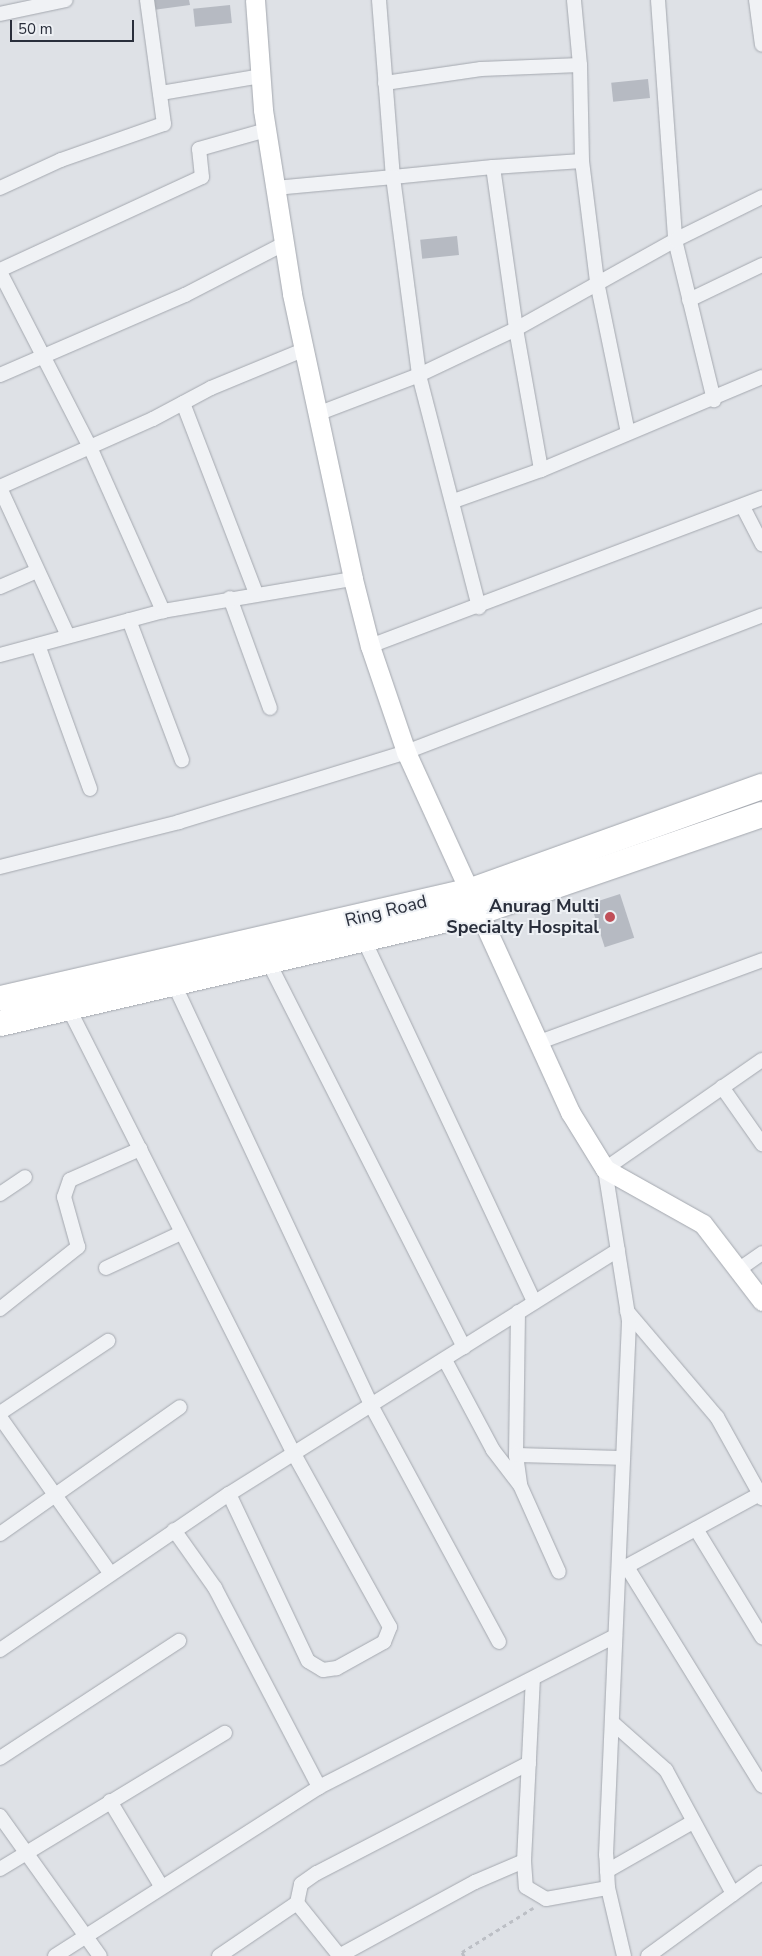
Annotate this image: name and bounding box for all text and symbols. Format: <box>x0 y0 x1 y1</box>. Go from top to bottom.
scale bar <box>12 10 136 42</box>
text: 50 m <box>18 19 53 39</box>
street label: Ring Road <box>343 890 429 932</box>
place label: Anurag Multi Specialty Hospital <box>446 896 599 939</box>
marker: Anurag Multi Specialty Hospital <box>603 910 617 924</box>

